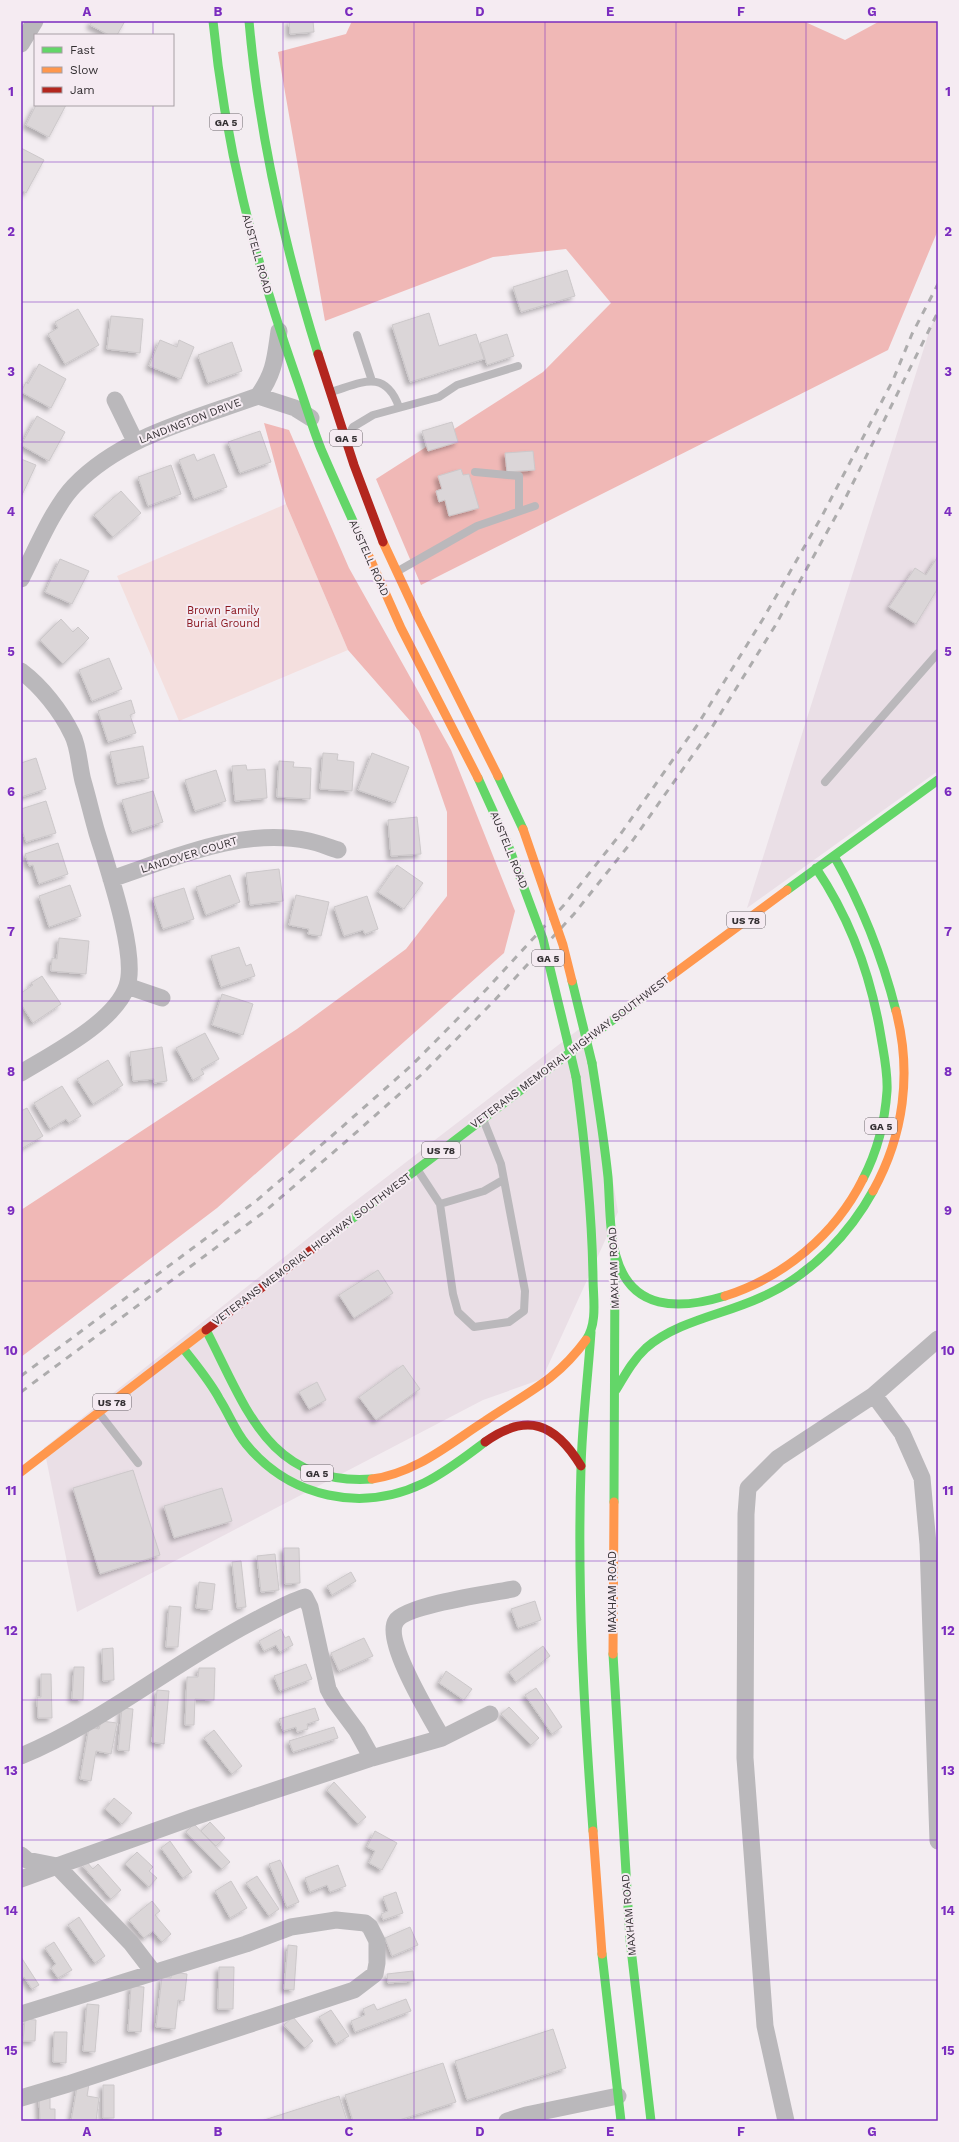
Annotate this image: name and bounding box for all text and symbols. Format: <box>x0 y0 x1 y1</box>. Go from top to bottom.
text: A <box>83 4 92 19</box>
text: B <box>214 4 223 19</box>
text: C <box>345 4 354 19</box>
text: D <box>475 4 485 19</box>
text: E <box>606 4 614 19</box>
text: F <box>737 4 745 19</box>
text: G <box>867 4 877 19</box>
legend <box>34 34 174 106</box>
text: Fast <box>70 43 95 57</box>
text: Slow <box>70 63 98 77</box>
text: Jam <box>70 83 95 97</box>
text: 1 <box>8 84 14 99</box>
text: 1 <box>945 84 951 99</box>
road number: GA 5 <box>210 114 242 130</box>
street label: AUSTELL ROAD <box>239 213 275 295</box>
text: 2 <box>7 224 15 239</box>
text: 2 <box>944 224 952 239</box>
text: 3 <box>7 364 15 379</box>
text: 3 <box>944 364 952 379</box>
street label: LANDINGTON DRIVE <box>137 396 243 446</box>
road number: GA 5 <box>330 430 362 446</box>
text: 4 <box>7 504 16 519</box>
text: 4 <box>944 504 953 519</box>
street label: AUSTELL ROAD <box>346 518 392 598</box>
park label: Brown Family Burial Ground <box>186 604 260 630</box>
text: 5 <box>7 644 15 659</box>
text: 5 <box>944 644 952 659</box>
text: 6 <box>7 784 15 799</box>
text: 6 <box>944 784 952 799</box>
street label: AUSTELL ROAD <box>488 809 530 891</box>
street label: LANDOVER COURT <box>139 834 239 876</box>
road number: US 78 <box>727 912 765 928</box>
text: 7 <box>7 924 15 939</box>
text: 7 <box>944 924 952 939</box>
road number: GA 5 <box>532 950 564 966</box>
street label: VETERANS MEMORIAL HIGHWAY SOUTHWEST <box>468 973 672 1131</box>
text: 8 <box>7 1064 15 1079</box>
text: 8 <box>944 1064 952 1079</box>
road number: GA 5 <box>865 1118 897 1134</box>
road number: US 78 <box>422 1142 460 1158</box>
street label: VETERANS MEMORIAL HIGHWAY SOUTHWEST <box>210 1170 414 1328</box>
text: 9 <box>7 1203 15 1218</box>
text: 9 <box>944 1203 952 1218</box>
street label: MAXHAM ROAD <box>606 1227 622 1309</box>
text: 10 <box>4 1343 18 1358</box>
text: 10 <box>941 1343 955 1358</box>
road number: US 78 <box>93 1394 131 1410</box>
road number: GA 5 <box>301 1465 333 1481</box>
text: 11 <box>5 1483 17 1498</box>
text: 11 <box>942 1483 954 1498</box>
street label: MAXHAM ROAD <box>606 1551 619 1633</box>
text: 12 <box>4 1623 18 1638</box>
text: 12 <box>941 1623 955 1638</box>
text: 13 <box>4 1763 18 1778</box>
text: 13 <box>941 1763 955 1778</box>
street label: MAXHAM ROAD <box>619 1874 639 1956</box>
text: 14 <box>4 1903 19 1918</box>
text: 14 <box>941 1903 956 1918</box>
text: 15 <box>4 2043 18 2058</box>
text: 15 <box>941 2043 955 2058</box>
text: A <box>83 2124 92 2139</box>
text: B <box>214 2124 223 2139</box>
text: C <box>345 2124 354 2139</box>
text: D <box>475 2124 485 2139</box>
text: E <box>606 2124 614 2139</box>
text: F <box>737 2124 745 2139</box>
text: G <box>867 2124 877 2139</box>

